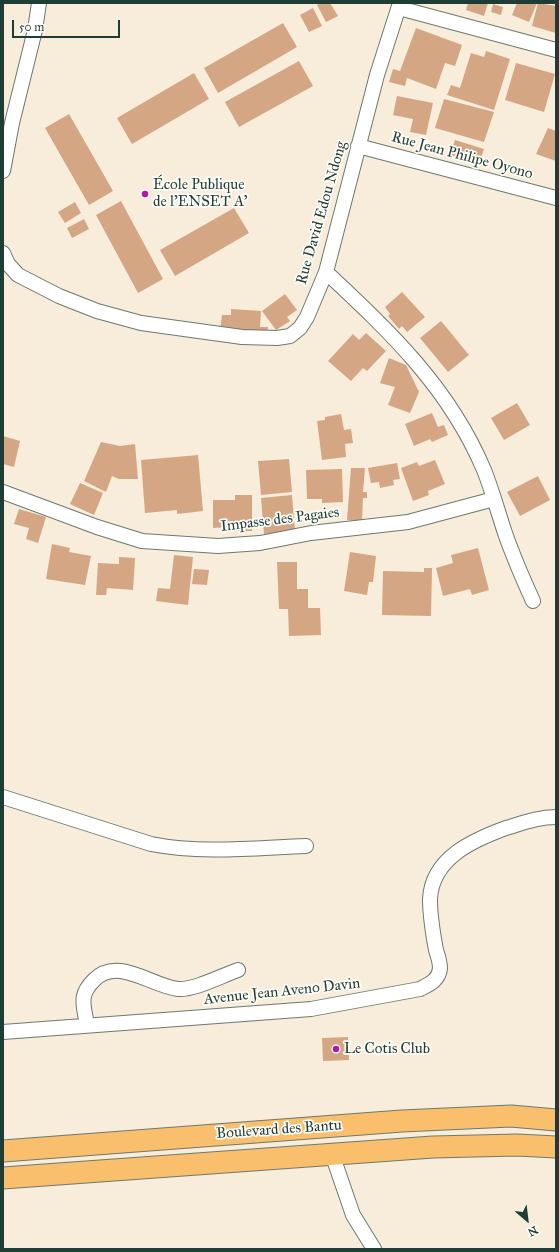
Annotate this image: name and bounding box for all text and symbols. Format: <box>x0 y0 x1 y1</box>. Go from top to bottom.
scale bar <box>14 12 122 38</box>
text: 50 m <box>19 20 44 34</box>
street label: Rue Jean Philipe Oyono <box>389 128 535 184</box>
street label: Rue David Edou Ndong <box>293 139 351 287</box>
place label: École Publique de l'ENSET A' <box>153 176 247 211</box>
marker: École Publique de l'ENSET A' <box>140 189 150 199</box>
street label: Impasse des Pagaies <box>220 504 340 536</box>
street label: Avenue Jean Aveno Davin <box>203 975 361 1009</box>
place label: Le Cotis Club <box>344 1040 430 1058</box>
marker: Le Cotis Club <box>331 1044 341 1054</box>
street label: Boulevard des Bantu <box>216 1117 342 1143</box>
north arrow <box>507 1200 547 1240</box>
text: N <box>526 1223 540 1239</box>

